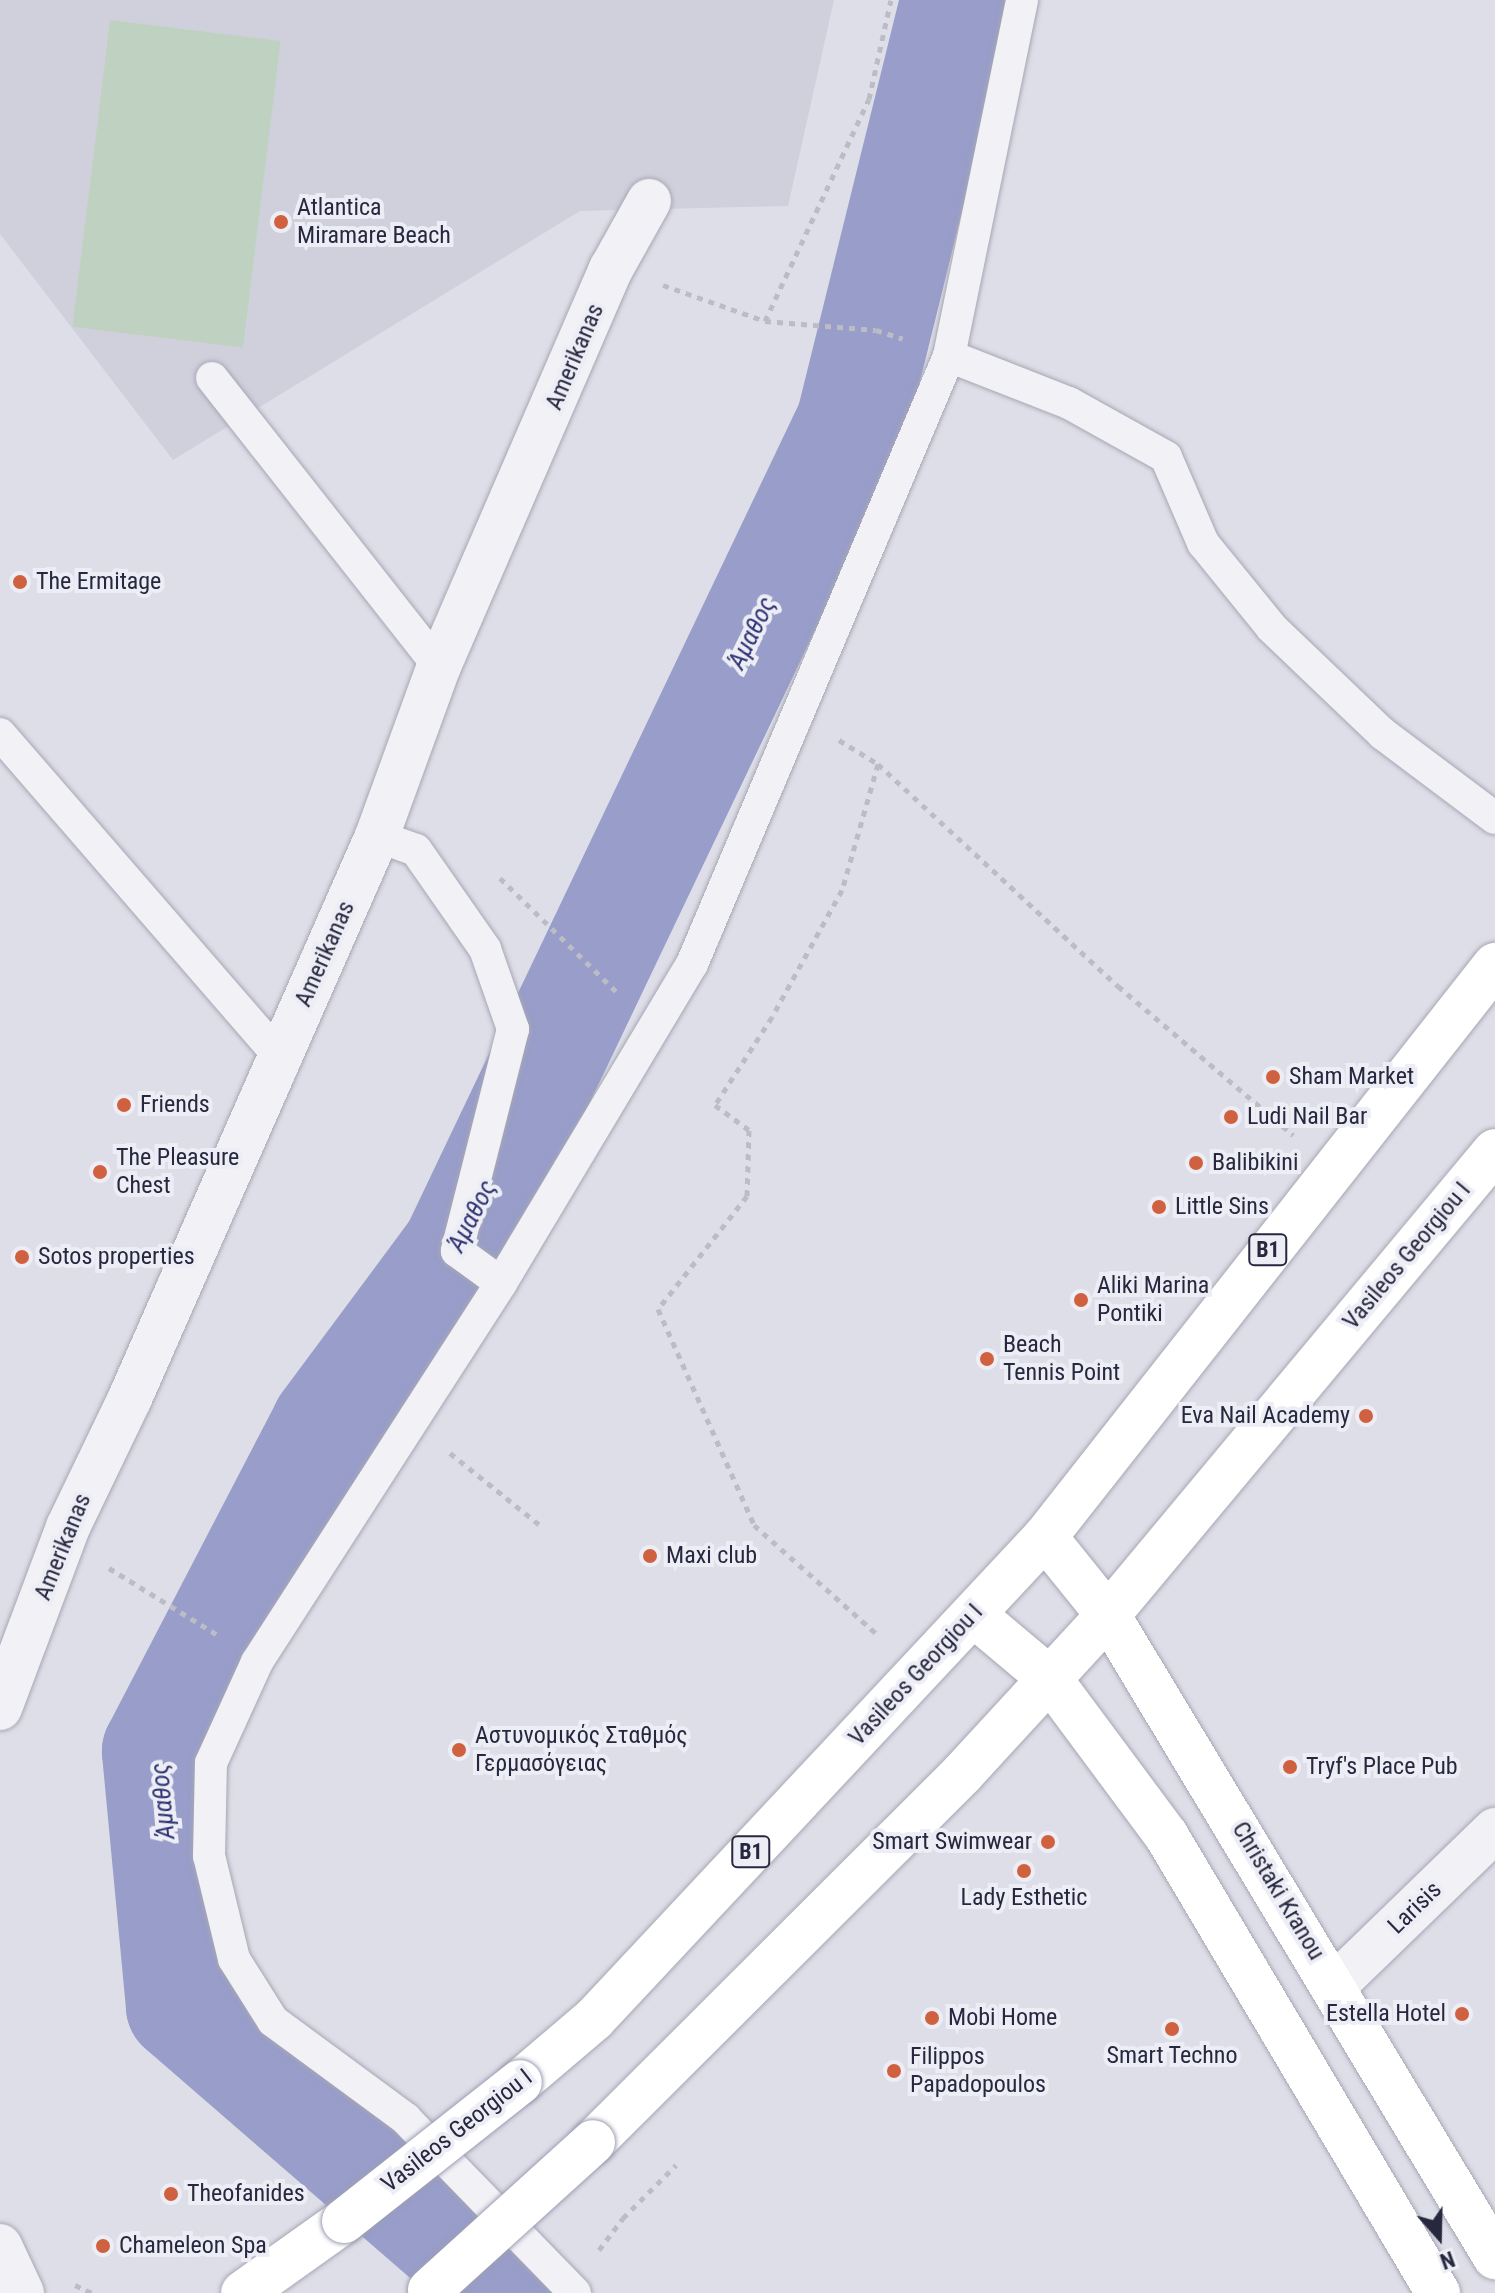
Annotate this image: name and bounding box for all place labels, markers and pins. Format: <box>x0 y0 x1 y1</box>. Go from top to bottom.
place label: Atlantica Miramare Beach <box>297 194 451 250</box>
marker: Atlantica Miramare Beach <box>272 213 290 231</box>
place label: The Ermitage <box>36 568 161 596</box>
marker: The Ermitage <box>11 573 29 591</box>
place label: Sham Market <box>1289 1063 1414 1091</box>
marker: Sham Market <box>1264 1068 1282 1086</box>
place label: Friends <box>140 1091 210 1119</box>
marker: Friends <box>115 1096 133 1114</box>
place label: Ludi Nail Bar <box>1247 1103 1367 1131</box>
marker: Ludi Nail Bar <box>1222 1108 1240 1126</box>
place label: The Pleasure Chest <box>116 1144 239 1200</box>
place label: Balibikini <box>1212 1149 1298 1177</box>
marker: Balibikini <box>1187 1154 1205 1172</box>
marker: The Pleasure Chest <box>91 1163 109 1181</box>
place label: Little Sins <box>1175 1193 1269 1221</box>
marker: Little Sins <box>1150 1198 1168 1216</box>
place label: Sotos properties <box>38 1243 195 1271</box>
marker: Sotos properties <box>13 1248 31 1266</box>
place label: Aliki Marina Pontiki <box>1097 1272 1209 1328</box>
marker: Aliki Marina Pontiki <box>1072 1291 1090 1309</box>
place label: Beach Tennis Point <box>1003 1331 1120 1387</box>
marker: Beach Tennis Point <box>978 1350 996 1368</box>
place label: Eva Nail Academy <box>1181 1402 1350 1430</box>
marker: Eva Nail Academy <box>1357 1407 1375 1425</box>
place label: Maxi club <box>666 1542 757 1570</box>
marker: Maxi club <box>641 1547 659 1565</box>
place label: Αστυνομικός Σταθμός Γερμασόγειας <box>475 1722 688 1778</box>
marker: Αστυνομικός Σταθμός Γερμασόγειας <box>450 1741 468 1759</box>
place label: Tryf's Place Pub <box>1306 1753 1458 1781</box>
marker: Tryf's Place Pub <box>1281 1758 1299 1776</box>
place label: Smart Swimwear <box>872 1828 1032 1856</box>
marker: Smart Swimwear <box>1039 1833 1057 1851</box>
marker: Lady Esthetic <box>1015 1862 1033 1880</box>
place label: Lady Esthetic <box>961 1884 1087 1912</box>
place label: Estella Hotel <box>1326 2000 1446 2028</box>
place label: Mobi Home <box>948 2004 1057 2032</box>
marker: Estella Hotel <box>1453 2005 1471 2023</box>
marker: Mobi Home <box>923 2009 941 2027</box>
marker: Smart Techno <box>1163 2020 1181 2038</box>
place label: Smart Techno <box>1106 2042 1238 2070</box>
place label: Filippos Papadopoulos <box>910 2043 1046 2099</box>
marker: Filippos Papadopoulos <box>885 2062 903 2080</box>
place label: Theofanides <box>187 2180 305 2208</box>
marker: Theofanides <box>162 2185 180 2203</box>
place label: Chameleon Spa <box>119 2232 267 2260</box>
marker: Chameleon Spa <box>94 2237 112 2255</box>

